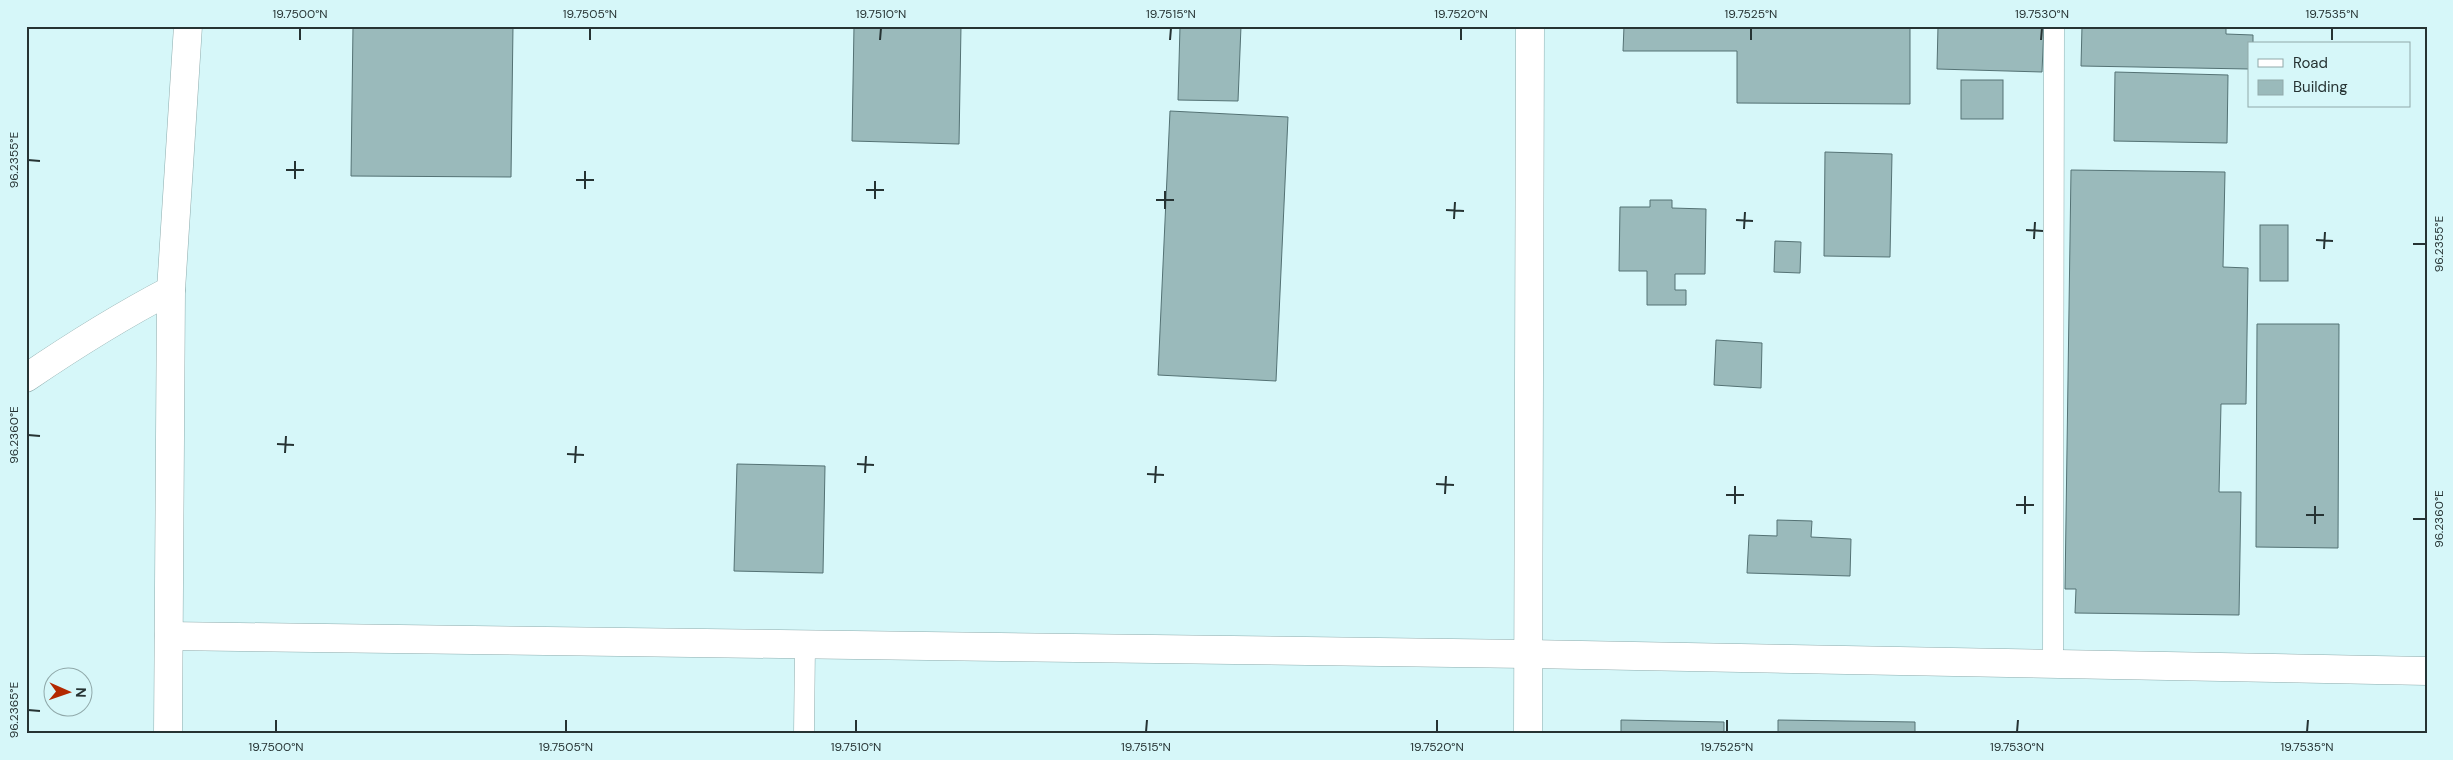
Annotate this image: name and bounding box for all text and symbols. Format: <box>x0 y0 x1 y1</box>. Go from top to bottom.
text: 19.7500°N <box>272 6 328 22</box>
text: 19.7505°N <box>563 6 617 22</box>
text: 19.7510°N <box>856 6 906 22</box>
text: 19.7515°N <box>1146 6 1196 22</box>
text: 19.7520°N <box>1434 6 1488 22</box>
text: 19.7525°N <box>1725 6 1777 22</box>
text: 19.7530°N <box>2015 6 2069 22</box>
text: 19.7535°N <box>2305 6 2359 22</box>
legend <box>2248 42 2410 108</box>
text: Road <box>2293 53 2328 73</box>
text: Building <box>2293 77 2348 97</box>
text: 96.2355°E <box>6 132 22 188</box>
text: 96.2355°E <box>2431 216 2447 272</box>
text: 96.2360°E <box>6 406 22 464</box>
text: 96.2360°E <box>2431 490 2447 548</box>
north arrow <box>42 668 92 718</box>
text: 96.2365°E <box>6 682 22 738</box>
text: N <box>72 687 90 698</box>
text: 19.7500°N <box>248 739 304 755</box>
text: 19.7505°N <box>539 739 593 755</box>
text: 19.7510°N <box>831 739 881 755</box>
text: 19.7515°N <box>1121 739 1171 755</box>
text: 19.7520°N <box>1410 739 1464 755</box>
text: 19.7525°N <box>1701 739 1753 755</box>
text: 19.7530°N <box>1990 739 2044 755</box>
text: 19.7535°N <box>2280 739 2334 755</box>

